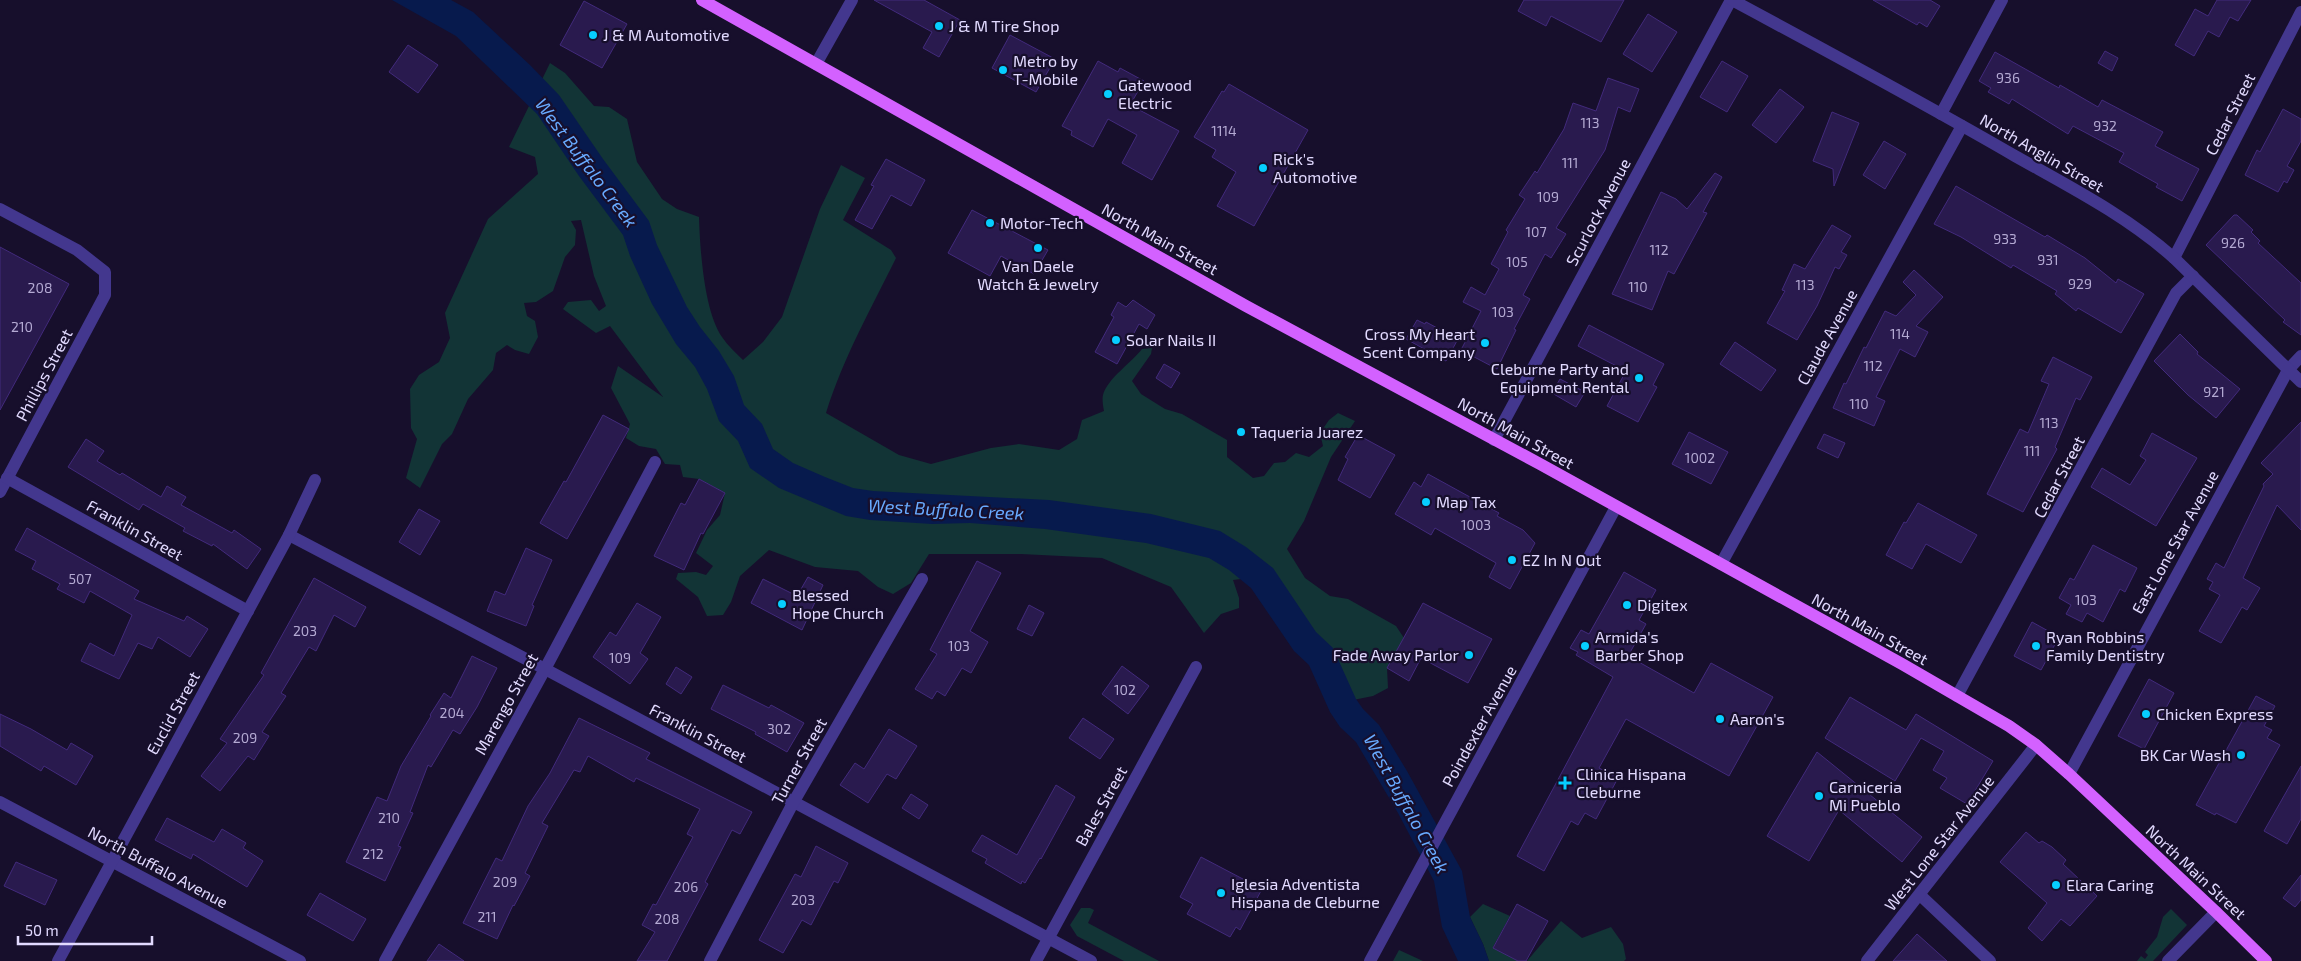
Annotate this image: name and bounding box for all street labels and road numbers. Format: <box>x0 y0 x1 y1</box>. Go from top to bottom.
street label: Cedar Street <box>2201 69 2258 158</box>
street label: North Anglin Street <box>1977 109 2107 196</box>
street label: Scurlock Avenue <box>1561 155 1634 269</box>
street label: North Main Street <box>1099 199 1222 278</box>
street label: Claude Avenue <box>1792 286 1861 388</box>
street label: Phillips Street <box>11 325 76 424</box>
street label: North Main Street <box>1455 393 1578 472</box>
street label: Cedar Street <box>2029 433 2088 521</box>
street label: East Lone Star Avenue <box>2127 467 2222 617</box>
street label: Franklin Street <box>84 495 187 564</box>
street label: North Main Street <box>1809 589 1932 668</box>
street label: Marengo Street <box>470 650 541 758</box>
street label: Poindexter Avenue <box>1437 662 1520 790</box>
street label: Euclid Street <box>142 668 203 758</box>
street label: Franklin Street <box>647 699 750 766</box>
street label: Turner Street <box>767 714 830 807</box>
street label: Bales Street <box>1071 763 1130 849</box>
street label: West Lone Star Avenue <box>1880 771 1997 914</box>
street label: North Main Street <box>2142 820 2250 923</box>
street label: North Buffalo Avenue <box>85 822 231 911</box>

